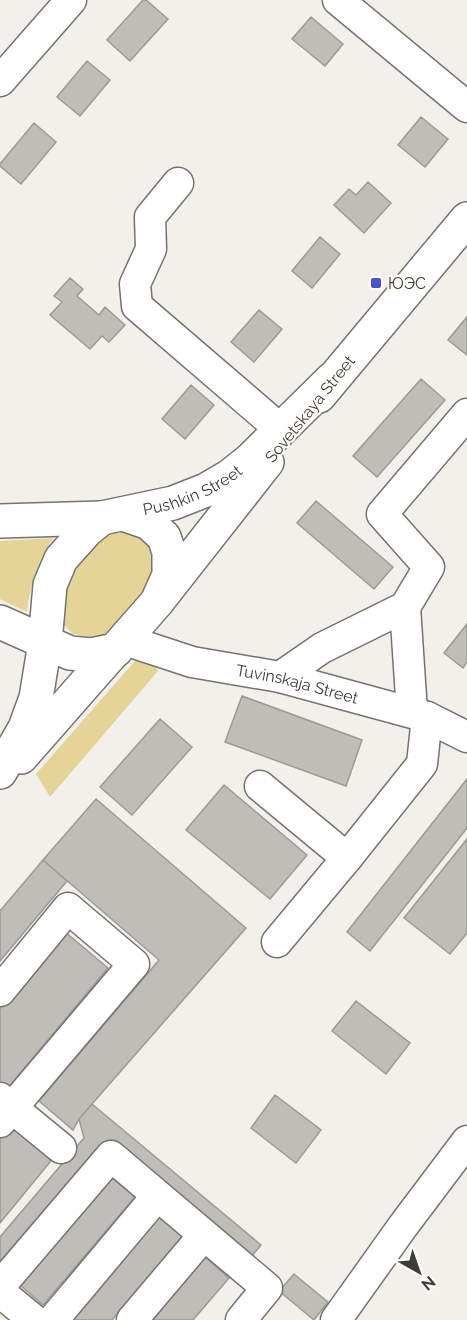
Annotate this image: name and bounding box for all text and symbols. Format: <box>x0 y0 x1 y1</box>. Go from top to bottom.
place label: ЮЭС <box>388 274 426 293</box>
marker: ЮЭС <box>369 276 383 290</box>
street label: Sovetskaya Street <box>261 351 359 466</box>
street label: Pushkin Street <box>141 460 246 519</box>
street label: Tuvinskaja Street <box>235 660 361 708</box>
north arrow <box>389 1242 449 1302</box>
text: N <box>418 1272 439 1294</box>

